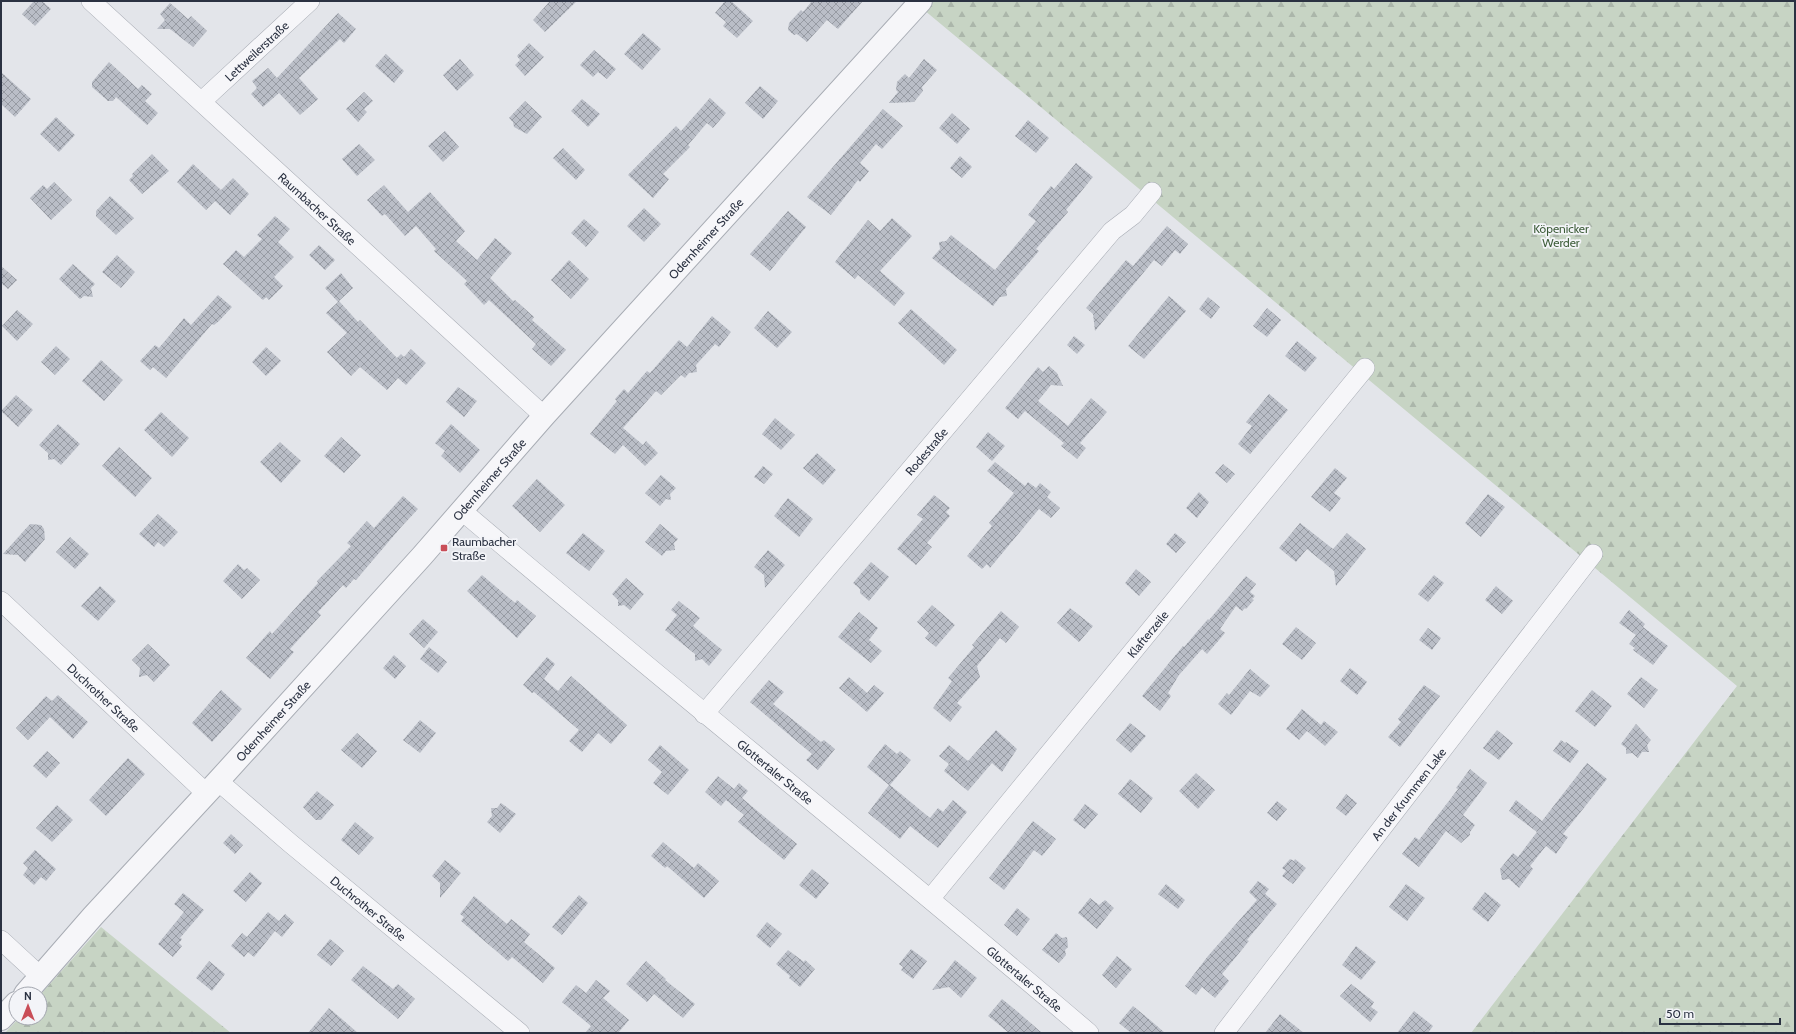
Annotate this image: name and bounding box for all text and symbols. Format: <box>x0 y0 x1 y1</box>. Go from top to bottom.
street label: Lettweilerstraße <box>221 17 291 84</box>
street label: Raumbacher Straße <box>275 169 359 248</box>
street label: Odernheimer Straße <box>665 195 746 282</box>
park label: Köpenicker Werder <box>1533 221 1589 250</box>
street label: Rodestraße <box>902 424 950 478</box>
street label: Odernheimer Straße <box>449 435 529 523</box>
place label: Raumbacher Straße <box>452 534 516 563</box>
marker: Raumbacher Straße <box>439 543 449 553</box>
street label: Klafterzeile <box>1124 607 1171 660</box>
street label: Duchrother Straße <box>65 660 143 735</box>
street label: Odernheimer Straße <box>232 677 313 764</box>
street label: Glottertaler Straße <box>734 736 817 807</box>
street label: An der Krummen Lake <box>1368 745 1449 843</box>
street label: Duchrother Straße <box>328 872 410 944</box>
street label: Glottertaler Straße <box>984 942 1065 1015</box>
north arrow <box>8 986 48 1026</box>
text: N <box>24 989 32 1003</box>
scale bar <box>1660 1000 1780 1026</box>
text: 50 m <box>1666 1006 1694 1021</box>

